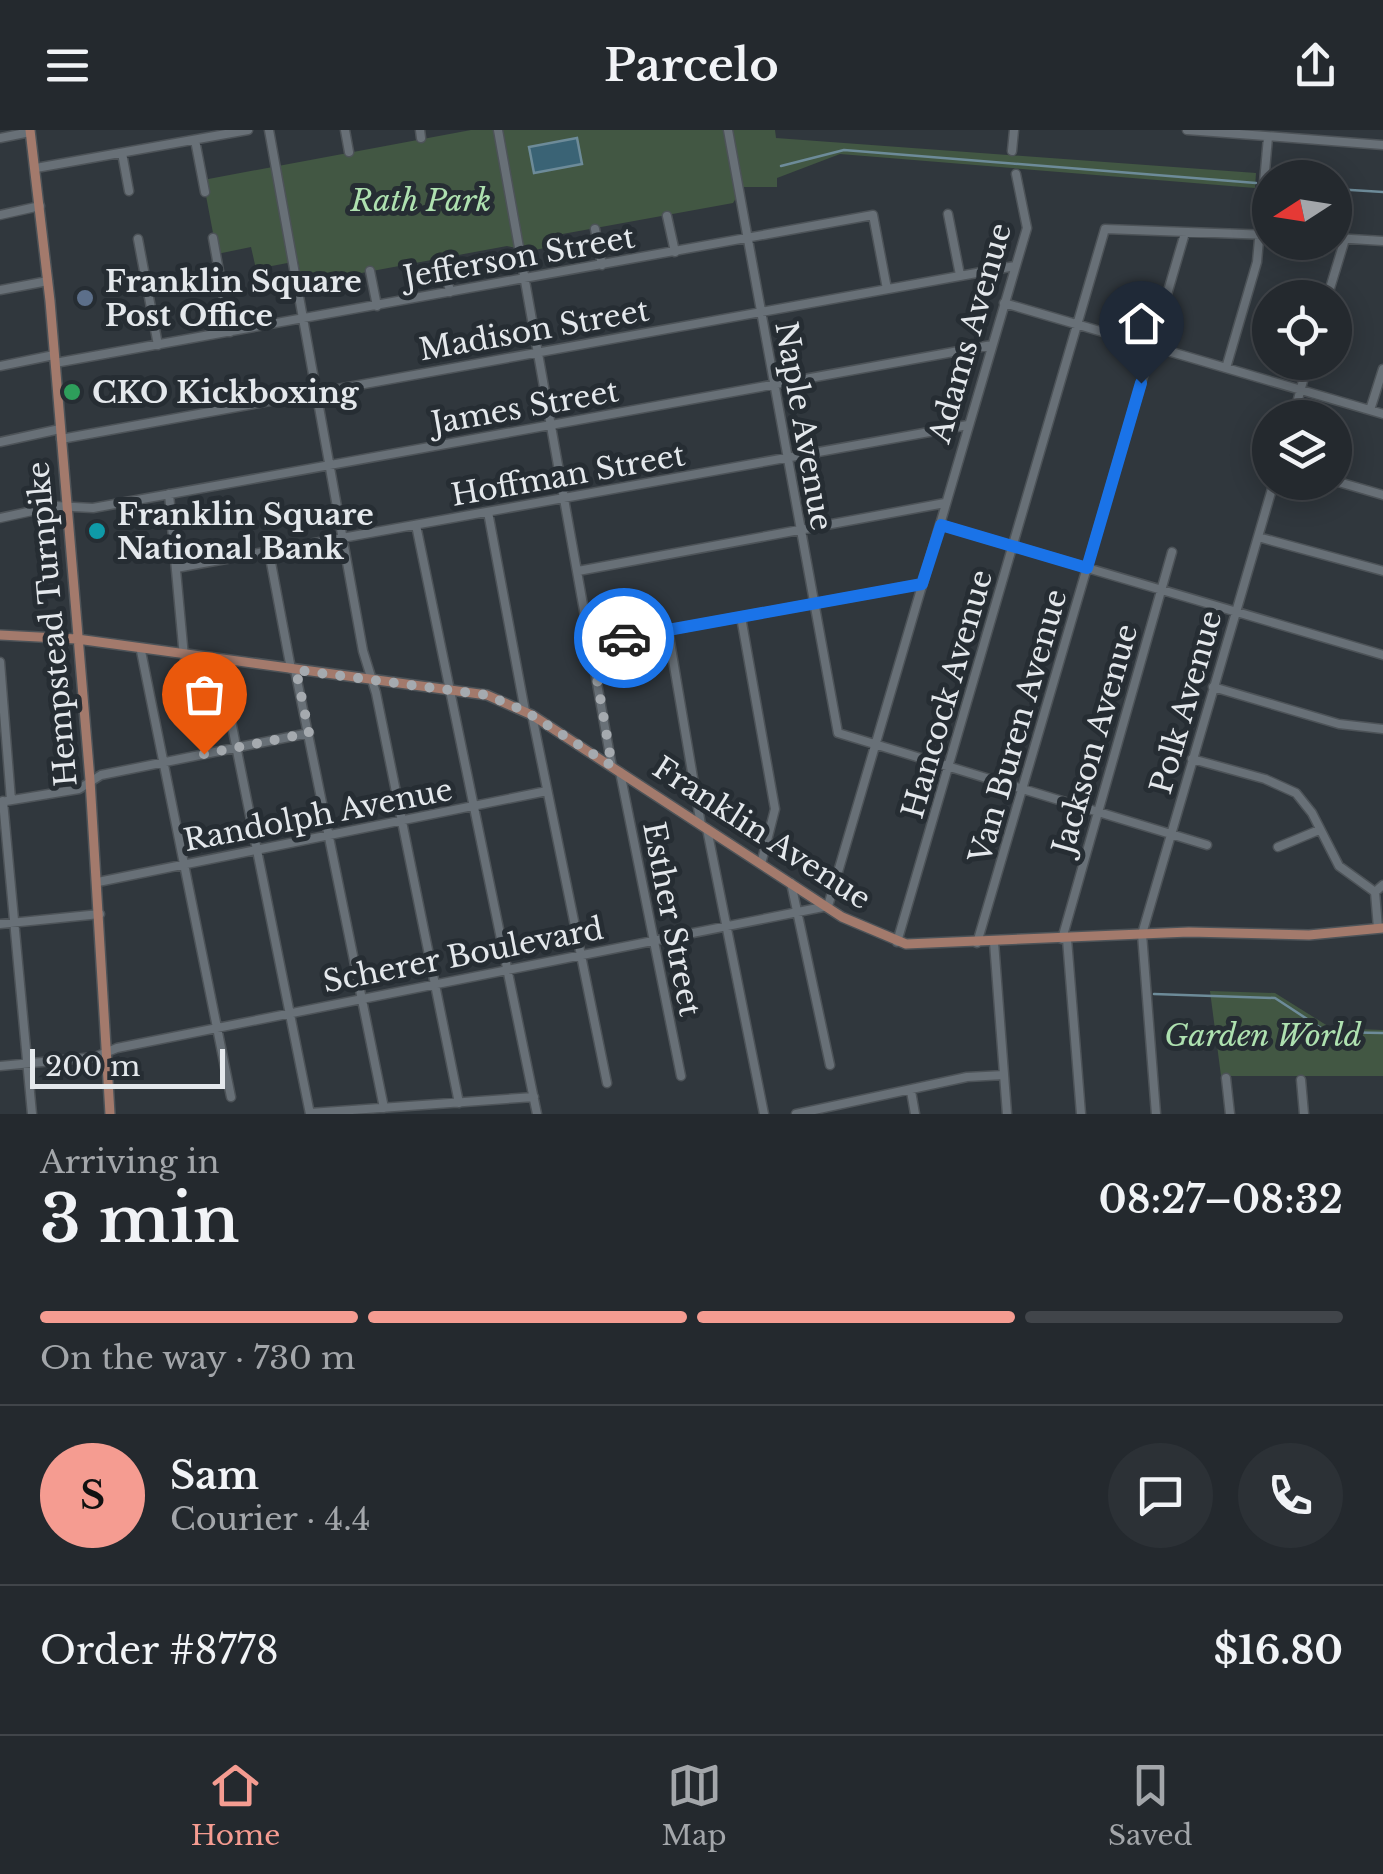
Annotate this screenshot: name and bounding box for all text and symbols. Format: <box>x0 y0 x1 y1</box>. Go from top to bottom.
text: Parcelo <box>604 37 779 93</box>
icon: menu <box>40 38 95 93</box>
icon: share <box>1288 38 1343 93</box>
north arrow <box>1252 160 1352 260</box>
map controls <box>1252 160 1352 500</box>
park label: Rath Park <box>350 182 491 219</box>
street label: Jefferson Street <box>397 218 638 296</box>
street label: Adams Avenue <box>921 219 1019 448</box>
place label: Franklin Square Post Office <box>105 263 362 334</box>
button: locate <box>1252 280 1352 380</box>
pin <box>1099 281 1184 384</box>
marker: Franklin Square Post Office <box>74 287 96 309</box>
street label: Madison Street <box>416 291 652 368</box>
icon: home <box>1114 296 1169 351</box>
street label: Naple Avenue <box>767 319 841 533</box>
street label: James Street <box>425 372 622 442</box>
place label: CKO Kickboxing <box>92 374 359 411</box>
marker: CKO Kickboxing <box>61 381 83 403</box>
button: layers <box>1252 400 1352 500</box>
street label: Hoffman Street <box>448 436 688 514</box>
street label: Hempstead Turnpike <box>19 460 85 788</box>
place label: Franklin Square National Bank <box>117 496 374 567</box>
marker: Franklin Square National Bank <box>86 520 108 542</box>
street label: Hancock Avenue <box>894 566 1000 822</box>
street label: Van Buren Avenue <box>961 585 1075 868</box>
courier <box>574 588 674 688</box>
street label: Polk Avenue <box>1142 606 1230 798</box>
icon: car <box>597 611 652 666</box>
street label: Jackson Avenue <box>1043 620 1146 862</box>
pin <box>162 652 247 755</box>
icon: bag <box>177 667 232 722</box>
street label: Franklin Avenue <box>646 749 878 917</box>
street label: Randolph Avenue <box>180 771 456 859</box>
street label: Esther Street <box>635 819 709 1020</box>
street label: Scherer Boulevard <box>320 910 606 1000</box>
park label: Garden World <box>1164 1017 1362 1054</box>
scale bar <box>30 1044 225 1088</box>
text: 200 m <box>45 1049 140 1084</box>
text: Arriving in <box>40 1142 219 1182</box>
text: 08:27–08:32 <box>1098 1176 1343 1223</box>
text: 3 min <box>40 1179 240 1260</box>
text: On the way · 730 m <box>40 1338 355 1378</box>
button: chat <box>1108 1443 1213 1548</box>
button: phone <box>1238 1443 1343 1548</box>
text: Sam <box>170 1452 259 1499</box>
text: S <box>80 1472 105 1519</box>
text: Courier · 4.4 <box>170 1499 370 1539</box>
text: Order #8778 <box>40 1627 279 1674</box>
text: $16.80 <box>1214 1627 1343 1674</box>
tab: Home <box>191 1758 280 1853</box>
tab: Map <box>662 1758 727 1853</box>
tab: Saved <box>1108 1758 1192 1853</box>

